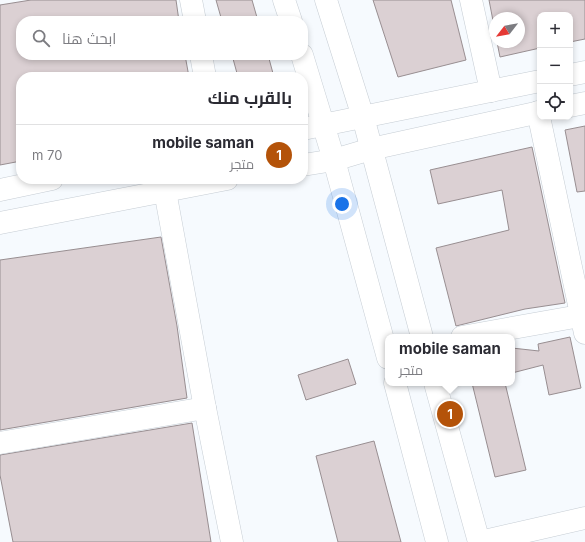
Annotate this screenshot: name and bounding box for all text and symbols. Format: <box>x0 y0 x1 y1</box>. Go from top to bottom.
north arrow <box>489 12 525 48</box>
map controls <box>537 12 573 120</box>
button: + <box>537 12 573 48</box>
search box <box>16 16 308 60</box>
icon: search <box>30 27 52 49</box>
text: ابحث هنا <box>62 29 116 48</box>
button: − <box>537 48 573 84</box>
button: locate <box>537 84 573 120</box>
text: بالقرب منك <box>208 88 292 108</box>
text: mobile saman <box>152 133 254 152</box>
text: 70 m <box>32 147 62 163</box>
text: 1 <box>276 147 282 163</box>
text: متجر <box>230 156 254 172</box>
your location <box>332 194 352 214</box>
popup <box>385 334 515 386</box>
text: mobile saman <box>399 339 501 358</box>
text: متجر <box>399 362 423 378</box>
pin: 1 <box>437 399 463 429</box>

